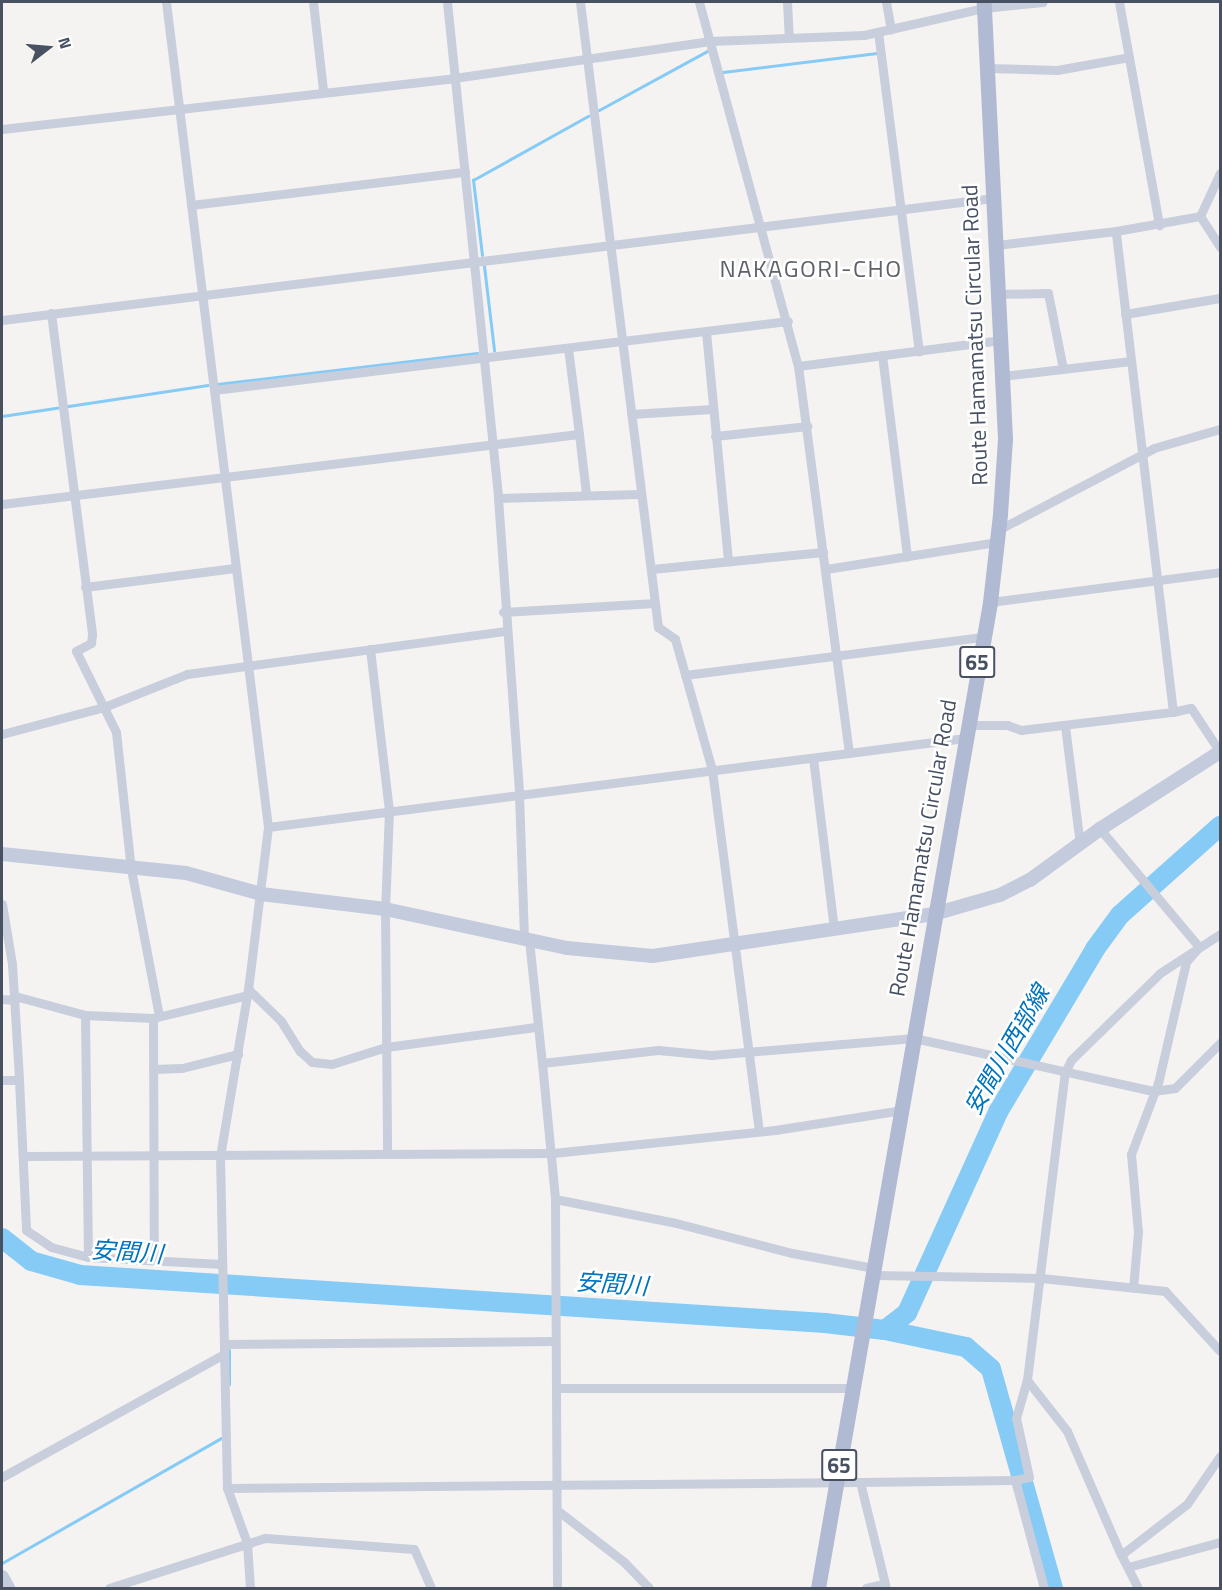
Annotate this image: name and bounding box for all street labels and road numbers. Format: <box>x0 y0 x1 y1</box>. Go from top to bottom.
street label: Route Hamamatsu Circular Road <box>957 184 993 486</box>
road number: 65 <box>959 644 995 680</box>
street label: Route Hamamatsu Circular Road <box>884 697 962 999</box>
road number: 65 <box>821 1447 857 1483</box>

